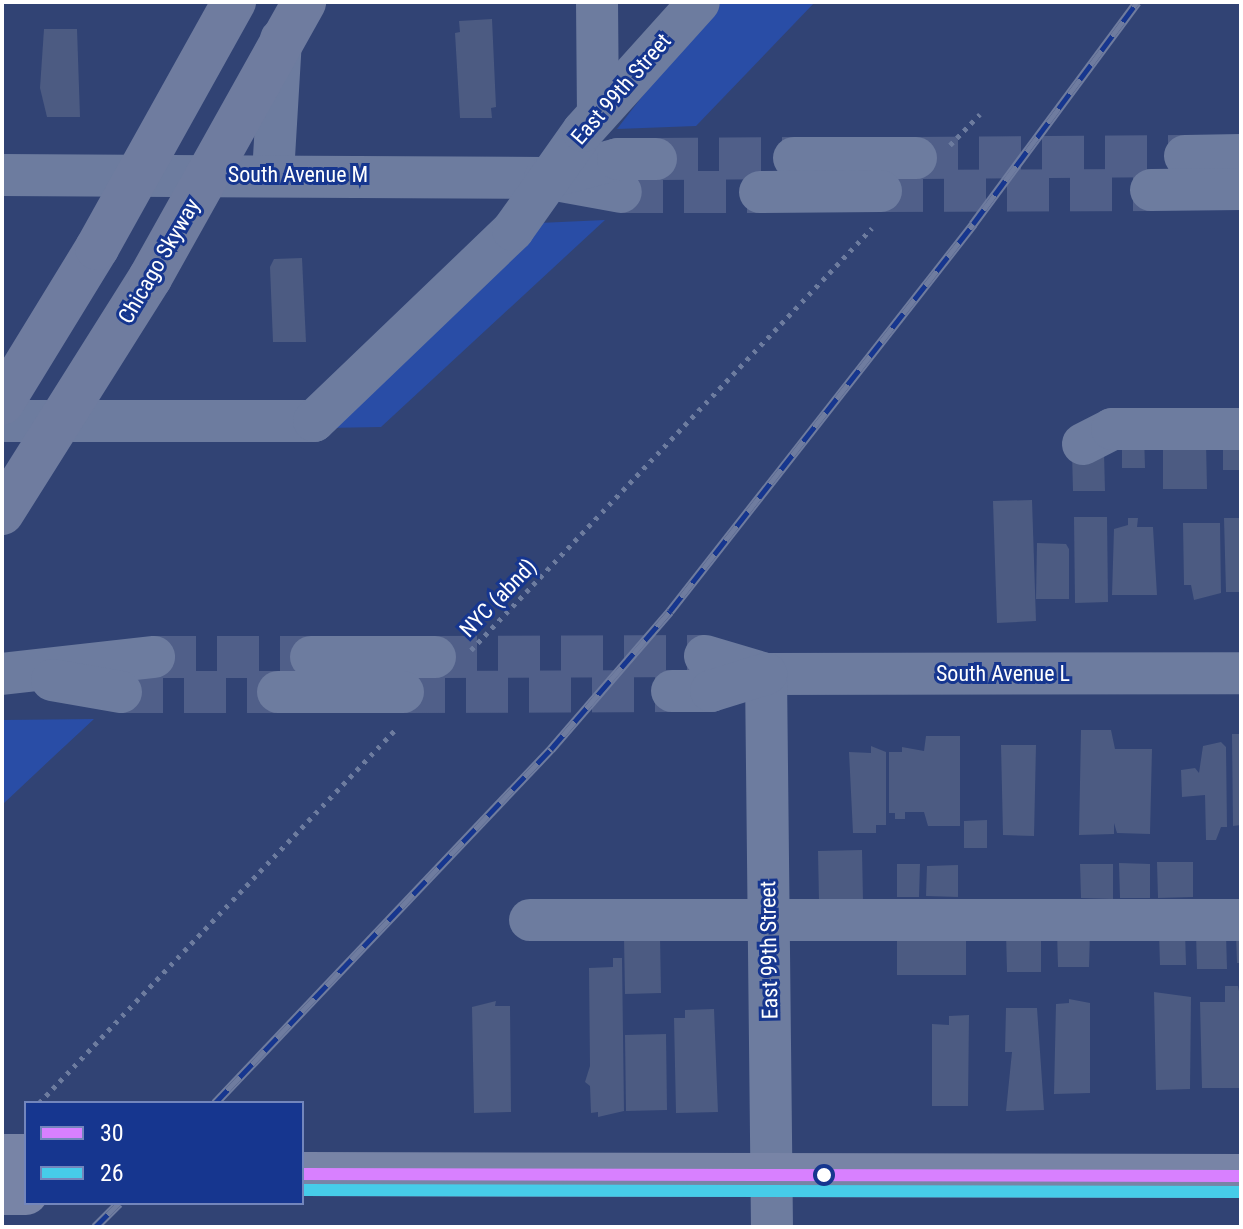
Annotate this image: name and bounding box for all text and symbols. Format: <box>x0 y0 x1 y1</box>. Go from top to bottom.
street label: East 99th Street <box>566 28 676 150</box>
street label: South Avenue M <box>228 162 368 188</box>
street label: Chicago Skyway <box>113 194 205 328</box>
street label: NYC (abnd) <box>454 553 542 643</box>
street label: South Avenue L <box>936 661 1070 687</box>
street label: East 99th Street <box>755 881 783 1019</box>
legend <box>24 1101 304 1205</box>
text: 30 <box>100 1119 124 1147</box>
text: 26 <box>100 1159 124 1187</box>
unlabelled marker <box>816 1167 832 1183</box>

